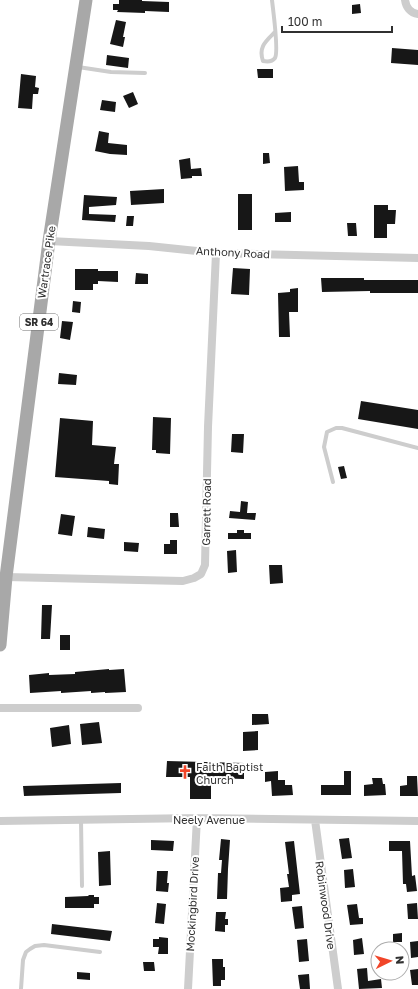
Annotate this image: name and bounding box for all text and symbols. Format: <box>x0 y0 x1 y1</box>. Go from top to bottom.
scale bar <box>282 8 392 34</box>
text: 100 m <box>288 14 322 29</box>
street label: Wartrace Pike <box>34 225 58 299</box>
street label: Anthony Road <box>196 244 270 260</box>
road number: SR 64 <box>20 314 58 330</box>
street label: Garrett Road <box>199 478 213 546</box>
place label: Faith Baptist Church <box>196 760 263 786</box>
church icon: Faith Baptist Church <box>177 764 193 780</box>
street label: Neely Avenue <box>173 813 245 826</box>
street label: Mockingbird Drive <box>183 856 201 952</box>
street label: Robinwood Drive <box>313 860 339 950</box>
north arrow <box>370 941 410 981</box>
text: N <box>394 955 407 965</box>

